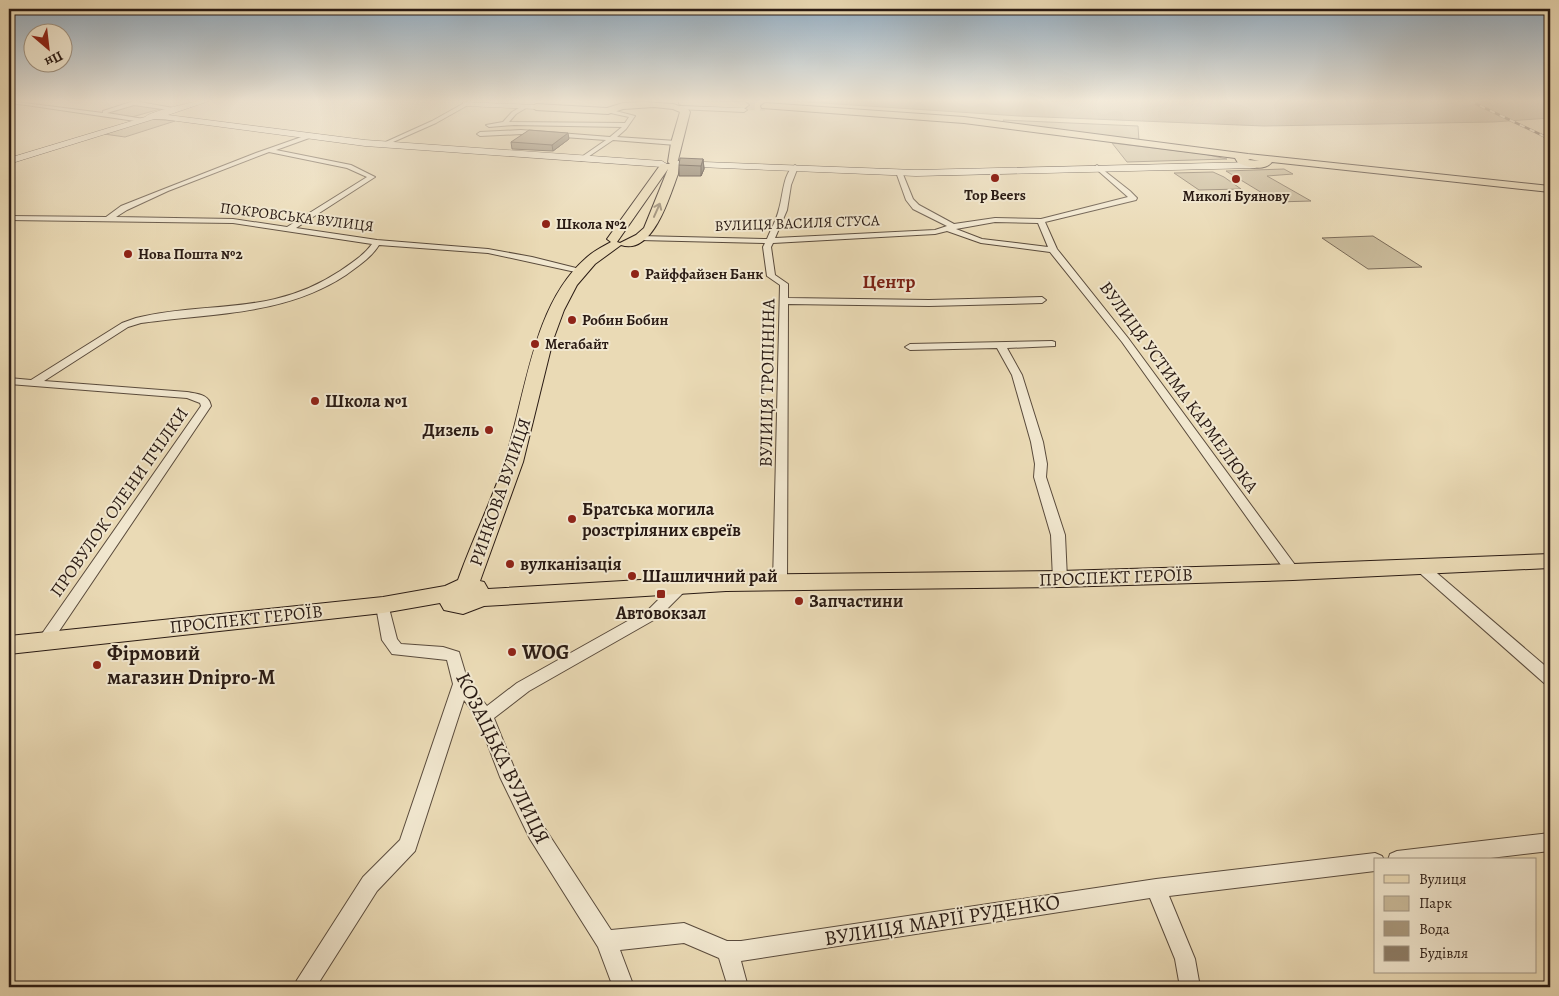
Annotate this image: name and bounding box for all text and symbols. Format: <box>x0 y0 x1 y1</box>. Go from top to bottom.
north arrow <box>22 22 72 72</box>
text: Пн <box>41 46 66 72</box>
marker: Top Beers <box>989 172 1001 184</box>
marker: Миколі Буянову <box>1230 173 1242 185</box>
place label: Top Beers <box>964 185 1026 205</box>
place label: Миколі Буянову <box>1183 186 1290 206</box>
street label: ПОКРОВСЬКА ВУЛИЦЯ <box>219 198 375 236</box>
one-way arrow <box>653 203 663 218</box>
street label: ВУЛИЦЯ ВАСИЛЯ СТУСА <box>714 210 880 236</box>
place label: Школа №2 <box>556 214 628 234</box>
marker: Школа №2 <box>540 218 552 230</box>
place label: Нова Пошта №2 <box>138 244 243 264</box>
marker: Нова Пошта №2 <box>122 248 134 260</box>
place label: Райффайзен Банк <box>645 264 763 284</box>
marker: Райффайзен Банк <box>629 268 641 280</box>
district label: Центр <box>863 269 915 295</box>
street label: ВУЛИЦЯ УСТИМА КАРМЕЛЮКА <box>1094 276 1264 498</box>
street label: ВУЛИЦЯ ТРОПІНІНА <box>754 298 780 467</box>
place label: Робин Бобин <box>582 310 669 330</box>
marker: Робин Бобин <box>566 314 578 326</box>
place label: Мегабайт <box>545 334 609 354</box>
marker: Мегабайт <box>529 338 541 350</box>
place label: Школа №1 <box>325 389 408 413</box>
marker: Школа №1 <box>309 395 321 407</box>
street label: ПРОВУЛОК ОЛЕНИ ПЧІЛКИ <box>44 402 194 602</box>
street label: РИНКОВА ВУЛИЦЯ <box>463 415 537 569</box>
place label: Дизель <box>422 418 480 442</box>
marker: Дизель <box>483 424 495 436</box>
place label: Братська могила розстріляних євреїв <box>582 497 741 542</box>
marker: Братська могила розстріляних євреїв <box>566 513 578 525</box>
place label: вулканізація <box>520 552 622 576</box>
marker: вулканізація <box>504 558 516 570</box>
street label: ПРОСПЕКТ ГЕРОЇВ <box>1039 562 1193 592</box>
place label: Шашличний рай <box>642 564 778 588</box>
marker: Шашличний рай <box>626 570 638 582</box>
marker: Автовокзал <box>655 588 667 600</box>
place label: Запчастини <box>809 589 904 613</box>
marker: Запчастини <box>793 595 805 607</box>
street label: ПРОСПЕКТ ГЕРОЇВ <box>168 599 324 639</box>
place label: Автовокзал <box>615 601 706 625</box>
place label: WOG <box>521 638 569 666</box>
place label: Фірмовий магазин Dnipro-M <box>107 639 276 691</box>
marker: WOG <box>506 646 518 658</box>
marker: Фірмовий магазин Dnipro-M <box>91 659 103 671</box>
street label: КОЗАЦЬКА ВУЛИЦЯ <box>449 668 557 848</box>
legend <box>1374 858 1536 974</box>
text: Вулиця <box>1419 869 1466 889</box>
street label: ВУЛИЦЯ МАРІЇ РУДЕНКО <box>822 888 1062 952</box>
text: Парк <box>1419 893 1452 913</box>
text: Вода <box>1419 919 1450 939</box>
text: Будівля <box>1419 943 1468 963</box>

